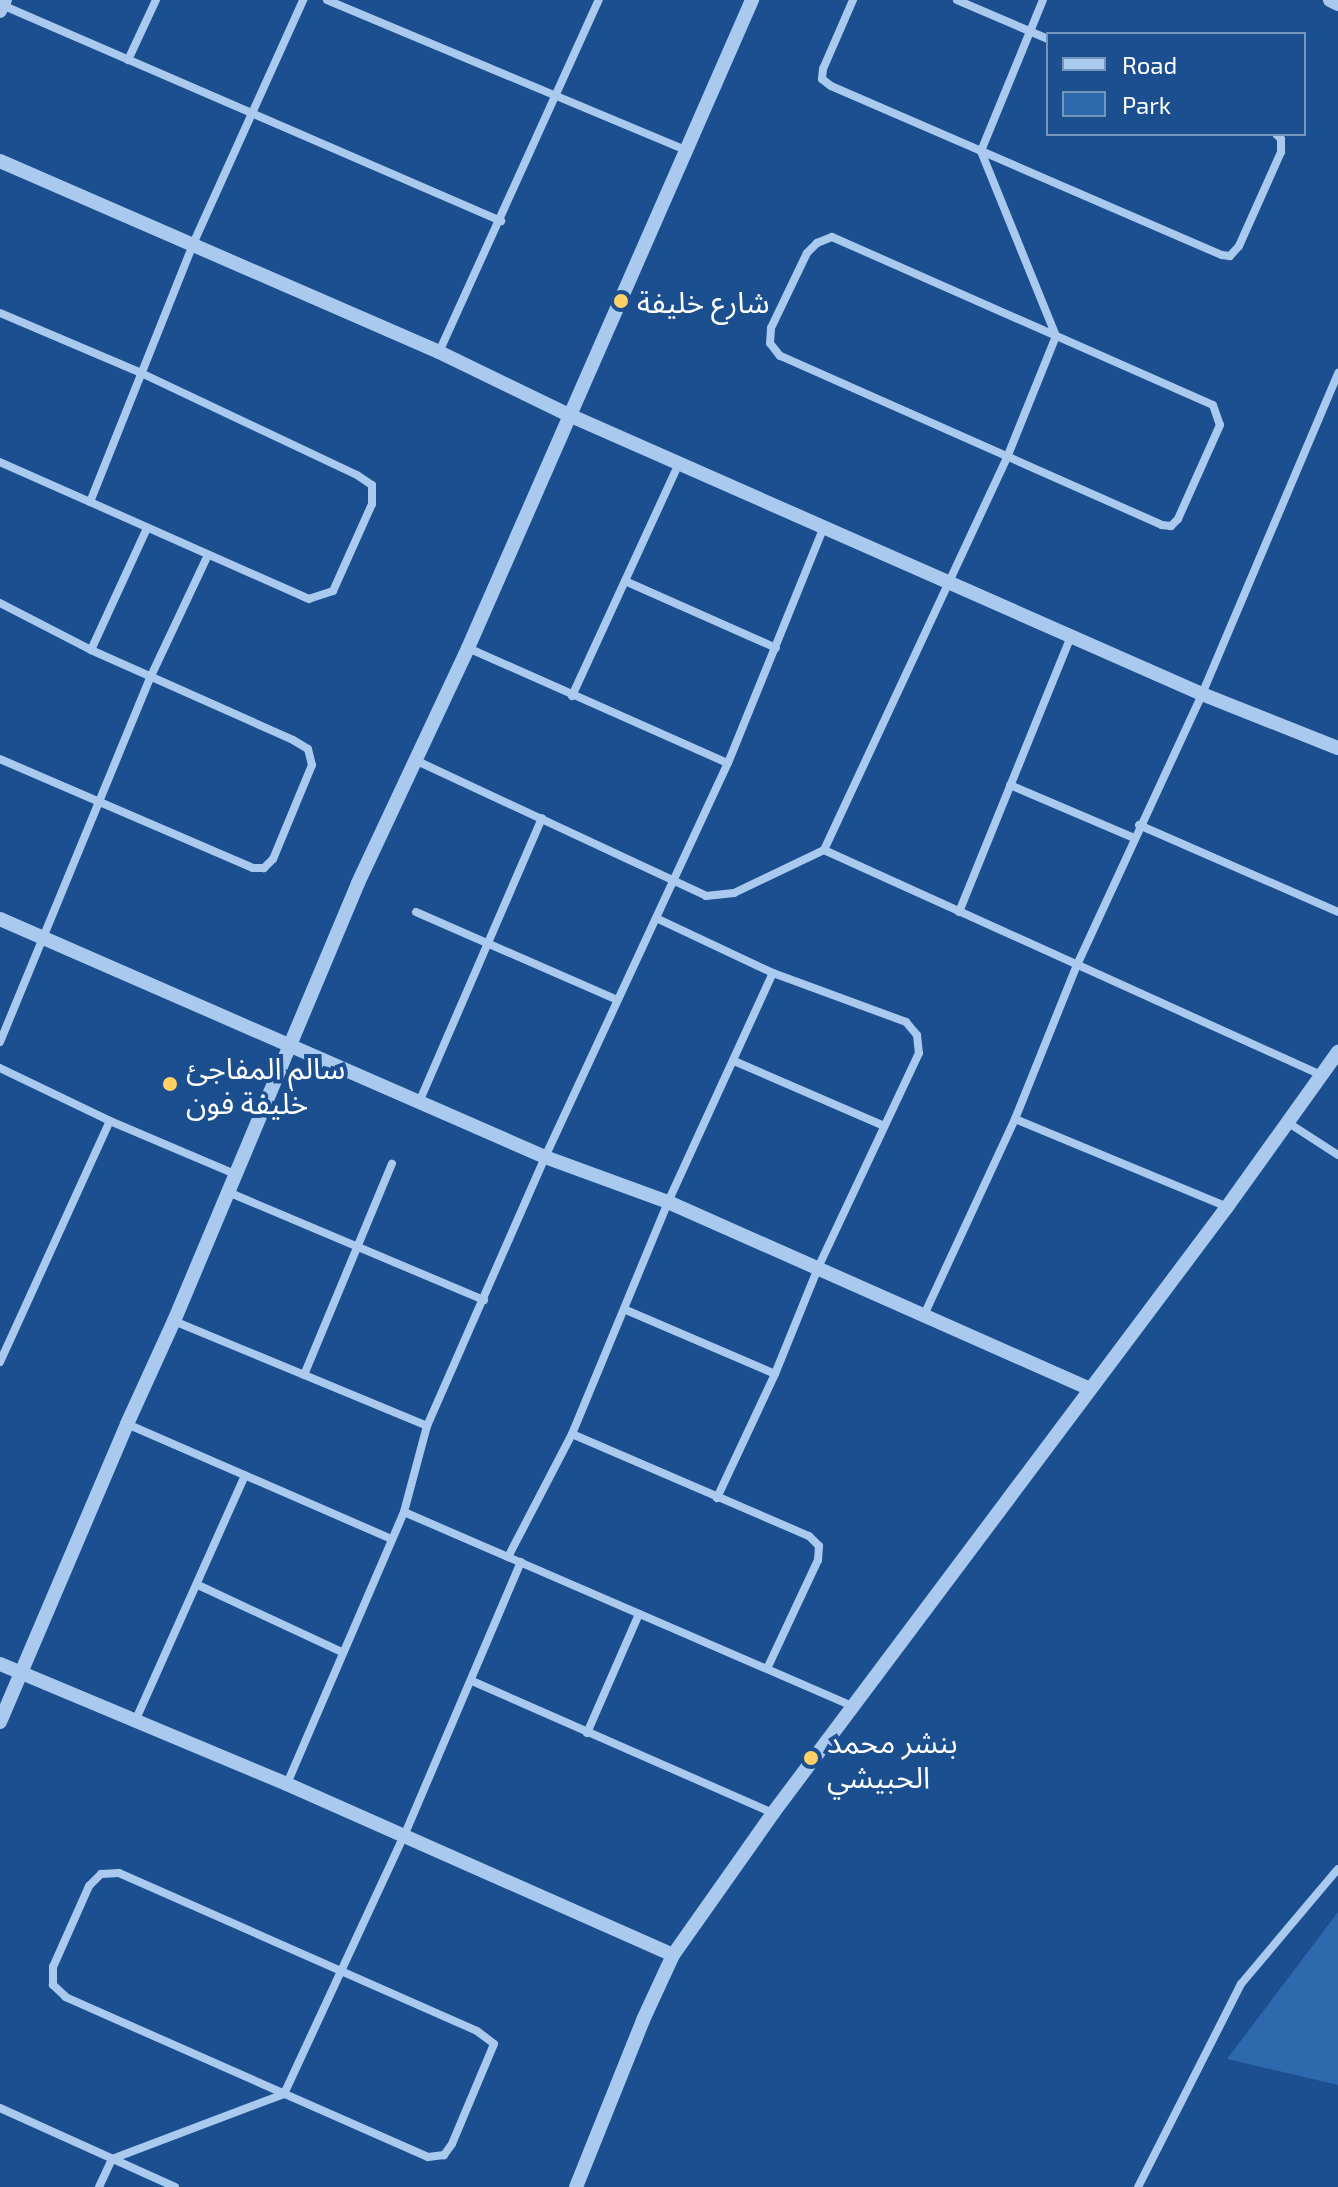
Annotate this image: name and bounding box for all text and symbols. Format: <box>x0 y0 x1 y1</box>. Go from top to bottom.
legend <box>1046 32 1306 136</box>
text: Road <box>1122 50 1177 79</box>
text: Park <box>1122 90 1171 119</box>
place label: شارع خليفة <box>637 283 769 319</box>
marker: شارع خليفة <box>612 292 630 310</box>
place label: سالم المفاجئ خليفة فون <box>186 1049 345 1120</box>
marker: سالم المفاجئ خليفة فون <box>161 1075 179 1093</box>
place label: بنشر محمد الحبيشي <box>827 1723 958 1794</box>
marker: بنشر محمد الحبيشي <box>802 1749 820 1767</box>

